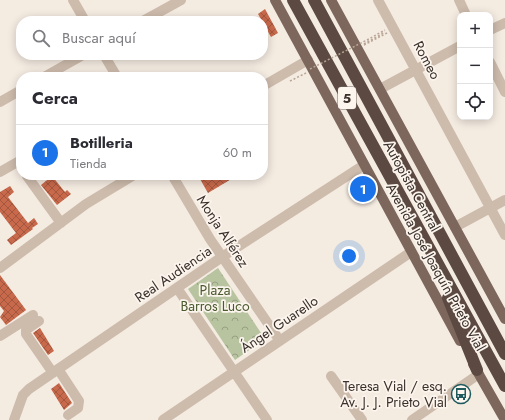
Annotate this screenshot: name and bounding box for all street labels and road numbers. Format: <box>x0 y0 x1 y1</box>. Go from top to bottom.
street label: Romeo <box>408 37 446 83</box>
road number: 5 <box>338 87 356 109</box>
street label: Autopista Central <box>379 137 445 235</box>
street label: Avenida José Joaquín Prieto Vial <box>381 180 491 354</box>
street label: Monja Alférez <box>192 191 254 271</box>
street label: Real Audiencia <box>131 241 215 307</box>
street label: Ángel Guarello <box>236 290 322 357</box>

